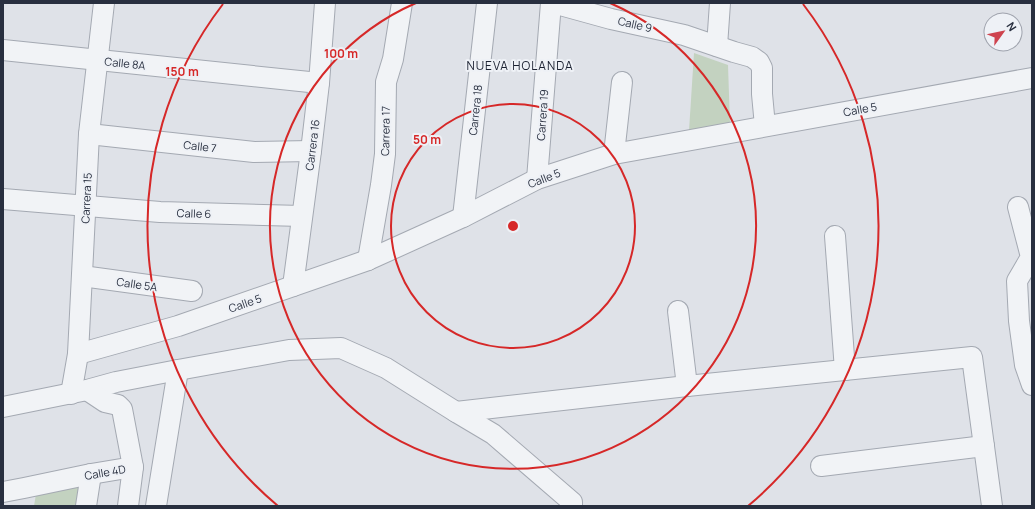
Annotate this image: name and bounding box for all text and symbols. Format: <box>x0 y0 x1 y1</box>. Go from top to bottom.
north arrow <box>983 12 1023 52</box>
street label: Calle 9 <box>616 13 654 35</box>
text: N <box>1003 19 1020 34</box>
text: 100 m <box>324 45 358 62</box>
street label: Calle 8A <box>104 53 146 73</box>
district label: NUEVA HOLANDA <box>466 57 574 74</box>
text: 150 m <box>165 63 199 80</box>
street label: Carrera 18 <box>465 84 485 136</box>
street label: Carrera 19 <box>533 89 551 141</box>
street label: Calle 5 <box>842 99 878 119</box>
street label: Carrera 17 <box>377 106 393 156</box>
street label: Carrera 16 <box>301 118 323 171</box>
text: 50 m <box>413 131 441 148</box>
street label: Calle 7 <box>183 137 217 155</box>
street label: Calle 5 <box>525 165 563 191</box>
street label: Carrera 15 <box>77 172 95 224</box>
street label: Calle 6 <box>176 205 212 221</box>
centre of rings <box>506 219 520 233</box>
street label: Calle 5A <box>116 274 158 294</box>
street label: Calle 5 <box>226 290 264 316</box>
street label: Calle 4D <box>83 461 127 483</box>

